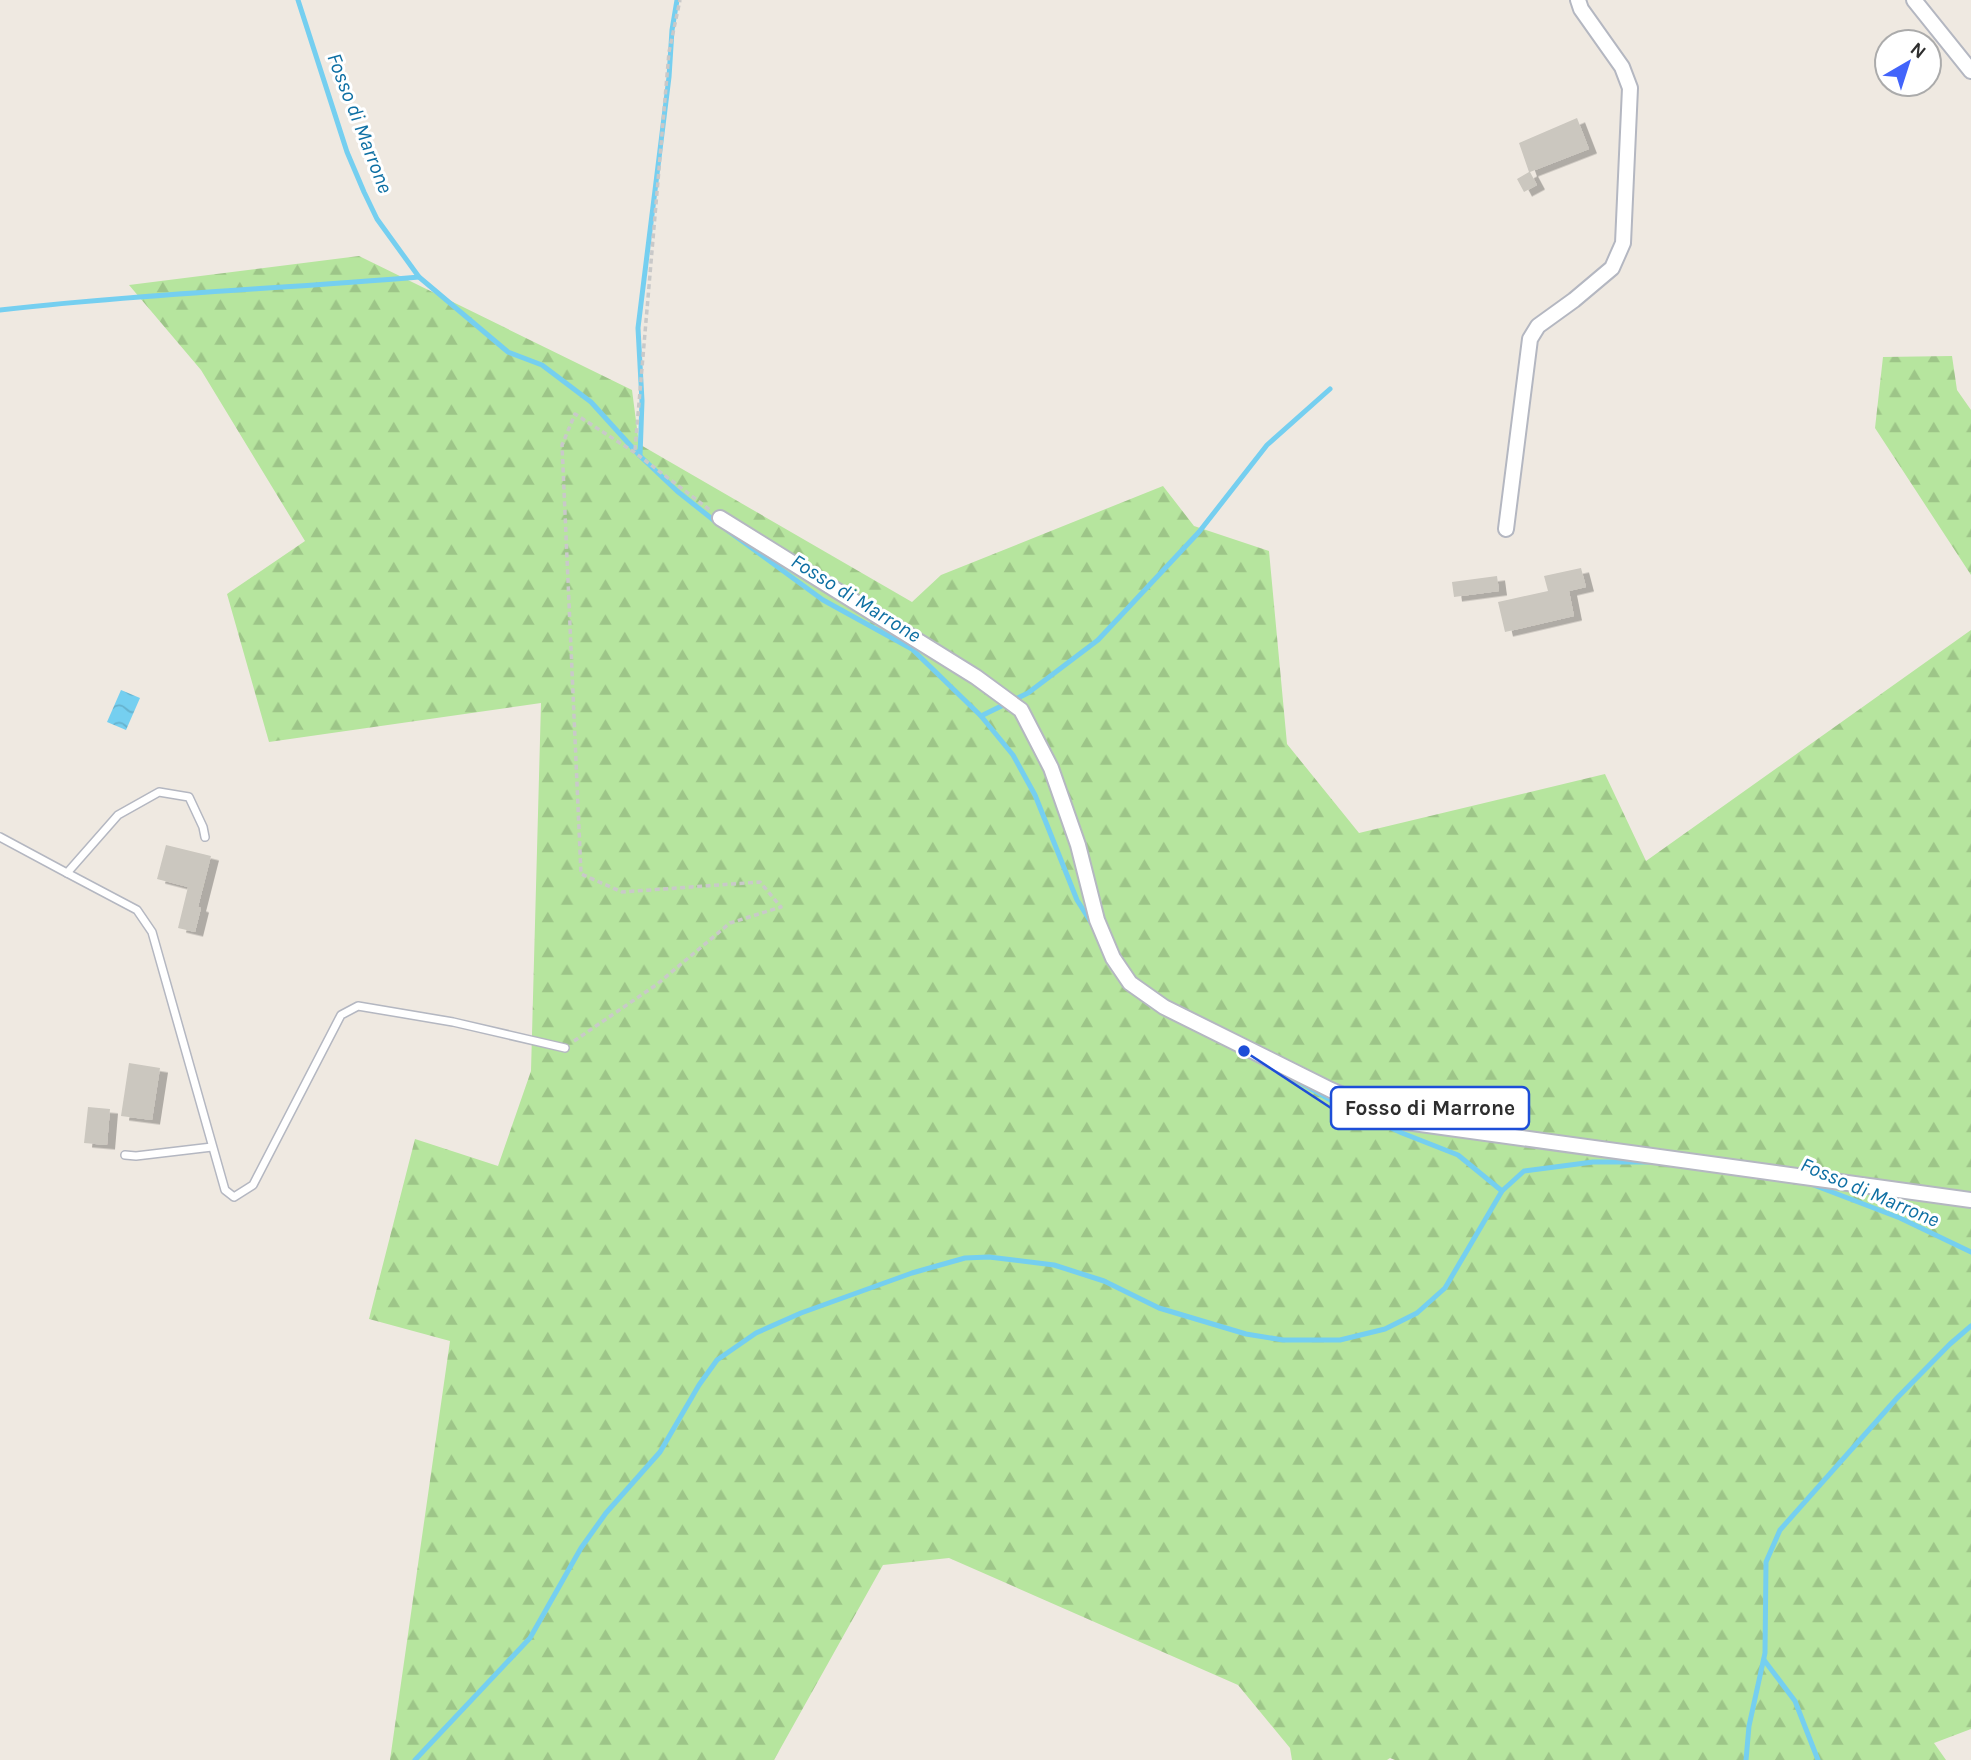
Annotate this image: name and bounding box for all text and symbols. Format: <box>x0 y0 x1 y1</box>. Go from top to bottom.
north arrow <box>1873 28 1943 98</box>
text: N <box>1906 38 1930 63</box>
water label: Fosso di Marrone <box>322 50 398 197</box>
water label: Fosso di Marrone <box>787 549 925 648</box>
callout: Fosso di Marrone <box>1331 1087 1529 1129</box>
text: Fosso di Marrone <box>1345 1096 1515 1120</box>
water label: Fosso di Marrone <box>1797 1152 1943 1232</box>

